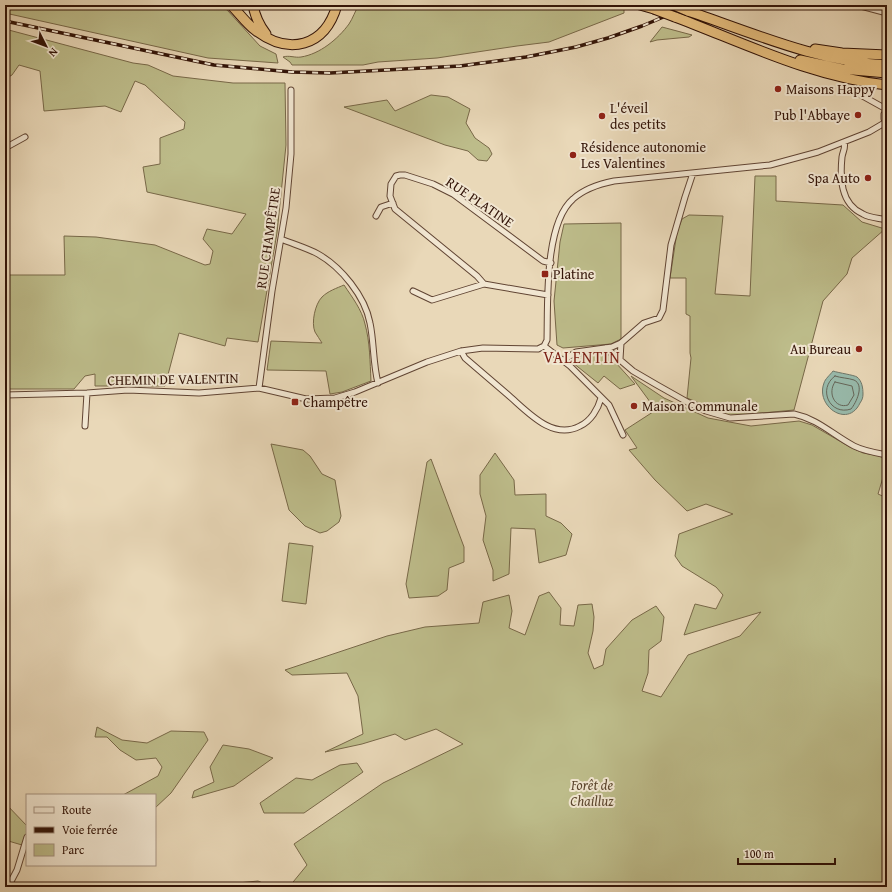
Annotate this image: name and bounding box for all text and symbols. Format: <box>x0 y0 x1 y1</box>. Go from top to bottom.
north arrow <box>26 26 66 66</box>
text: N <box>45 45 62 61</box>
place label: Maisons Happy <box>786 79 875 99</box>
marker: Maisons Happy <box>773 84 783 94</box>
place label: L'éveil des petits <box>610 98 666 134</box>
place label: Pub l'Abbaye <box>774 105 850 125</box>
marker: Pub l'Abbaye <box>853 110 863 120</box>
marker: L'éveil des petits <box>597 111 607 121</box>
place label: Résidence autonomie Les Valentines <box>581 137 707 173</box>
marker: Résidence autonomie Les Valentines <box>568 150 578 160</box>
place label: Spa Auto <box>808 168 860 188</box>
street label: RUE PLATINE <box>442 172 518 232</box>
marker: Spa Auto <box>863 173 873 183</box>
street label: RUE CHAMPÊTRE <box>251 186 285 290</box>
place label: Platine <box>553 264 595 284</box>
marker: Platine <box>540 269 550 279</box>
place label: Au Bureau <box>790 339 851 359</box>
marker: Au Bureau <box>854 344 864 354</box>
district label: VALENTIN <box>543 345 621 369</box>
street label: CHEMIN DE VALENTIN <box>107 368 239 390</box>
place label: Champêtre <box>303 392 368 412</box>
place label: Maison Communale <box>642 396 758 416</box>
marker: Champêtre <box>290 397 300 407</box>
marker: Maison Communale <box>629 401 639 411</box>
park label: Forêt de Chailluz <box>570 775 614 811</box>
legend <box>26 794 156 866</box>
text: Route <box>62 801 92 818</box>
text: Voie ferrée <box>62 821 118 838</box>
scale bar <box>738 840 835 866</box>
text: Parc <box>62 841 85 858</box>
text: 100 m <box>744 845 774 862</box>

